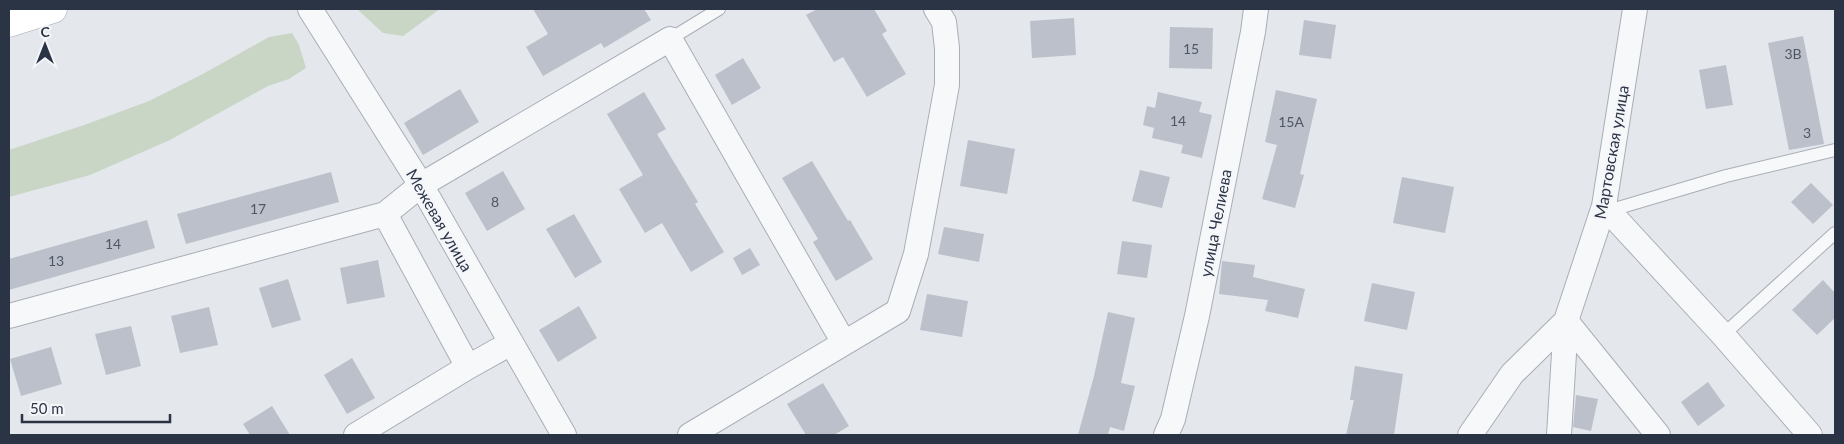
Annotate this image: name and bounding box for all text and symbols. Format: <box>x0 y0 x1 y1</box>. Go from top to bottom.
north arrow <box>20 20 70 70</box>
text: С <box>40 23 50 40</box>
house number: 15 <box>1183 40 1199 57</box>
house number: 3В <box>1784 45 1802 62</box>
street label: Мартовская улица <box>1590 84 1632 220</box>
house number: 14 <box>1170 112 1186 129</box>
house number: 15А <box>1278 113 1304 130</box>
house number: 3 <box>1803 124 1811 141</box>
street label: Межевая улица <box>403 165 477 275</box>
street label: улица Челиева <box>1195 167 1235 279</box>
house number: 8 <box>491 193 499 210</box>
house number: 17 <box>250 200 266 217</box>
house number: 14 <box>105 235 121 252</box>
house number: 13 <box>48 252 64 269</box>
scale bar <box>22 392 170 424</box>
text: 50 m <box>30 399 64 417</box>

